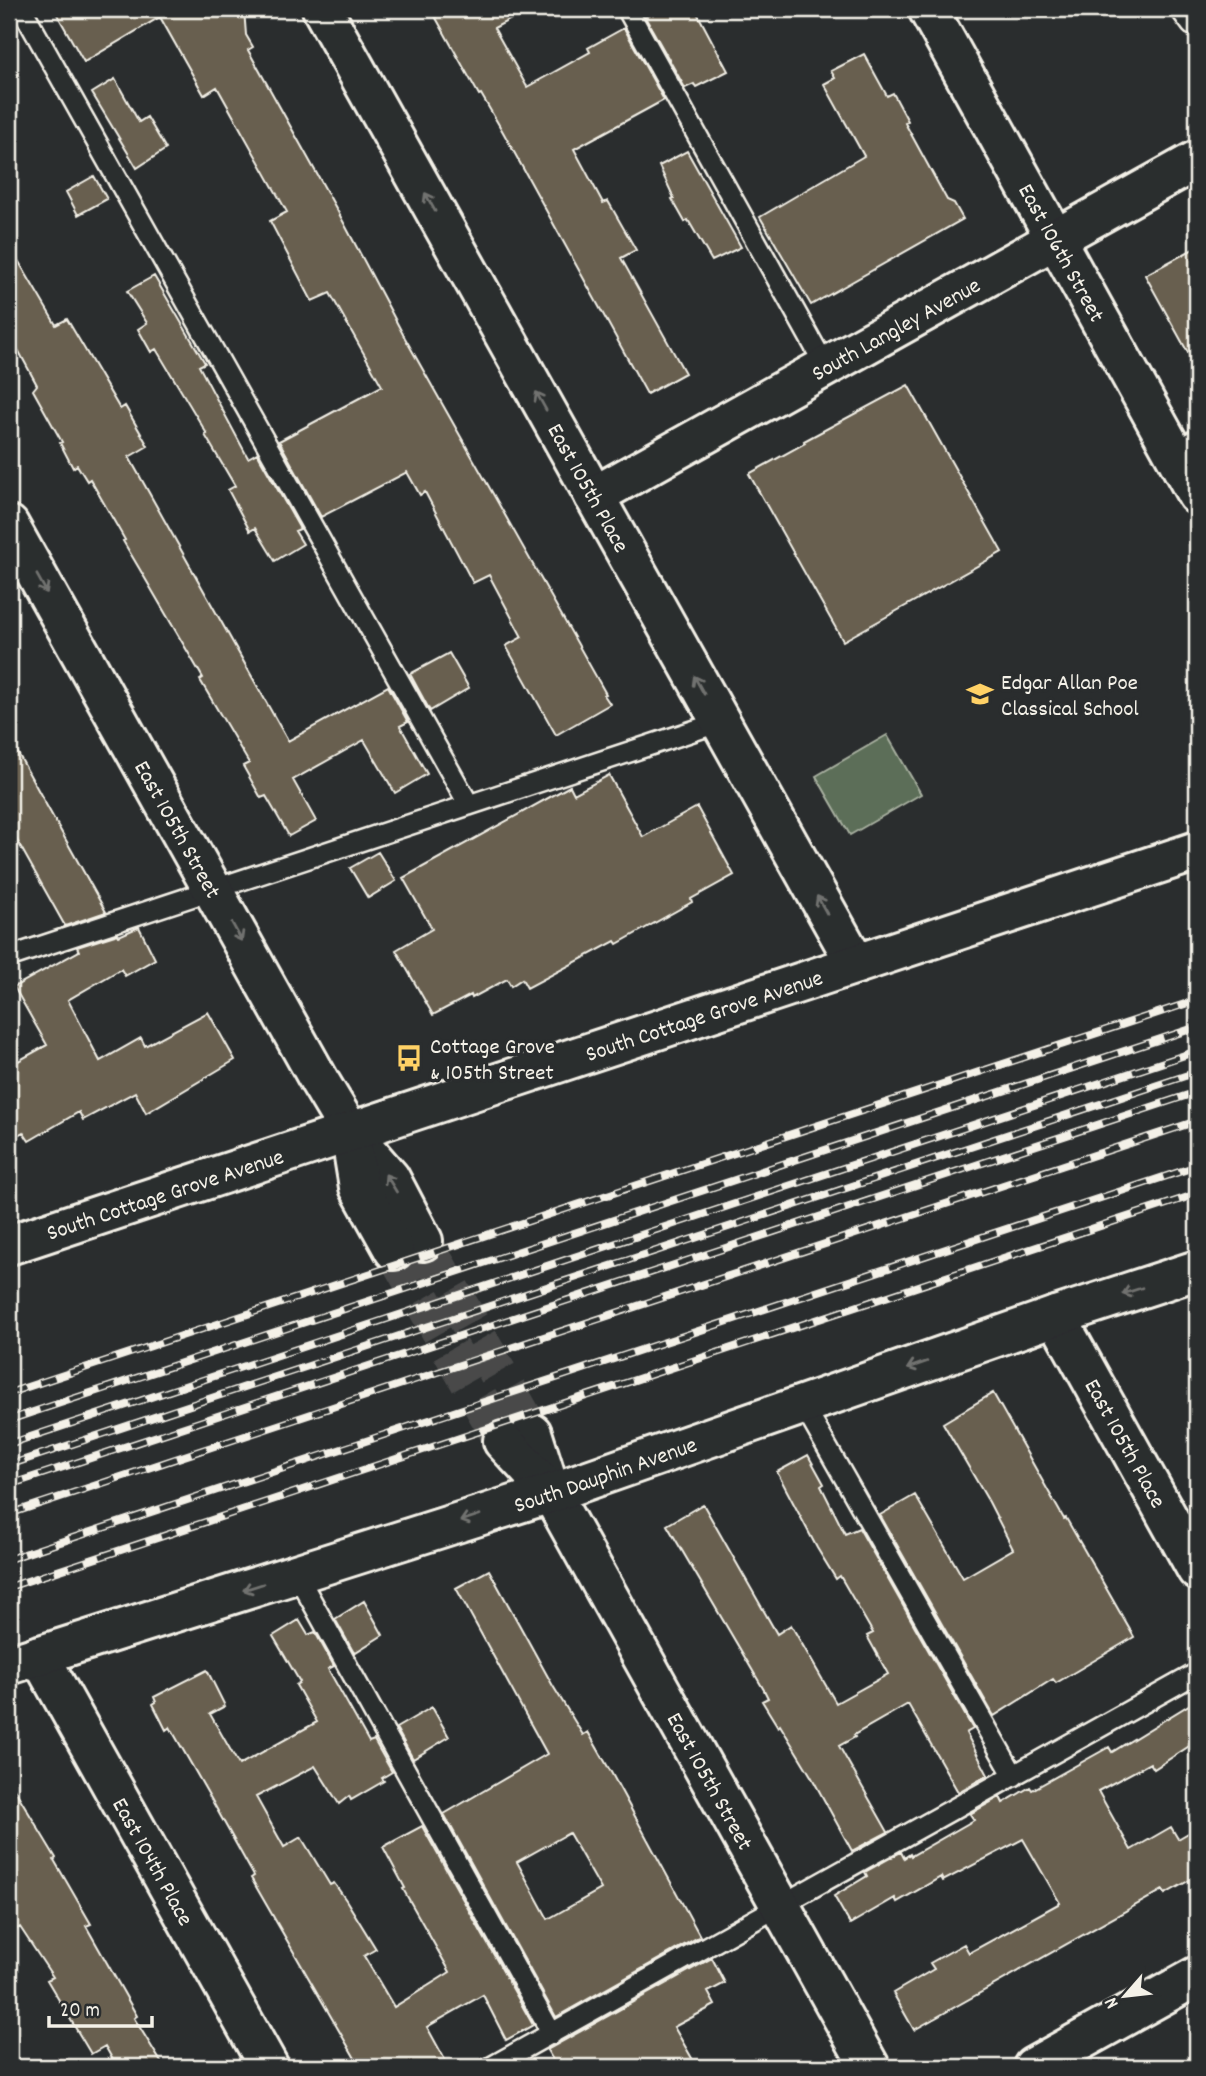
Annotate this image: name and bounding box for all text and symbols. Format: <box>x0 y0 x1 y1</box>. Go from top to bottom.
street label: East 106th Street <box>1008 179 1111 329</box>
one-way arrow <box>423 192 436 213</box>
street label: South Langley Avenue <box>807 271 988 391</box>
one-way arrow <box>534 391 548 411</box>
street label: East 105th Place <box>537 418 636 560</box>
one-way arrow <box>36 573 49 594</box>
place label: Edgar Allan Poe Classical School <box>1001 668 1139 727</box>
one-way arrow <box>692 675 705 696</box>
school or university icon: Edgar Allan Poe Classical School <box>965 679 995 709</box>
street label: East 105th Street <box>124 756 227 905</box>
one-way arrow <box>815 895 828 916</box>
one-way arrow <box>231 921 244 942</box>
street label: South Cottage Grove Avenue <box>582 963 828 1073</box>
place label: Cottage Grove & 105th Street <box>430 1032 555 1091</box>
bus stop icon: Cottage Grove & 105th Street <box>394 1043 424 1073</box>
street label: South Cottage Grove Avenue <box>43 1142 289 1251</box>
one-way arrow <box>384 1174 398 1194</box>
one-way arrow <box>1122 1286 1144 1298</box>
one-way arrow <box>907 1360 929 1372</box>
street label: East 105th Place <box>1074 1374 1173 1515</box>
street label: South Dauphin Avenue <box>510 1430 702 1524</box>
one-way arrow <box>460 1513 482 1526</box>
one-way arrow <box>243 1582 265 1594</box>
street label: East 105th Street <box>656 1707 759 1857</box>
street label: East 104th Place <box>102 1793 200 1933</box>
north arrow <box>1090 1960 1160 2030</box>
scale bar <box>49 1985 152 2029</box>
text: N <box>1099 1992 1127 2013</box>
text: 20 m <box>60 1997 100 2027</box>

